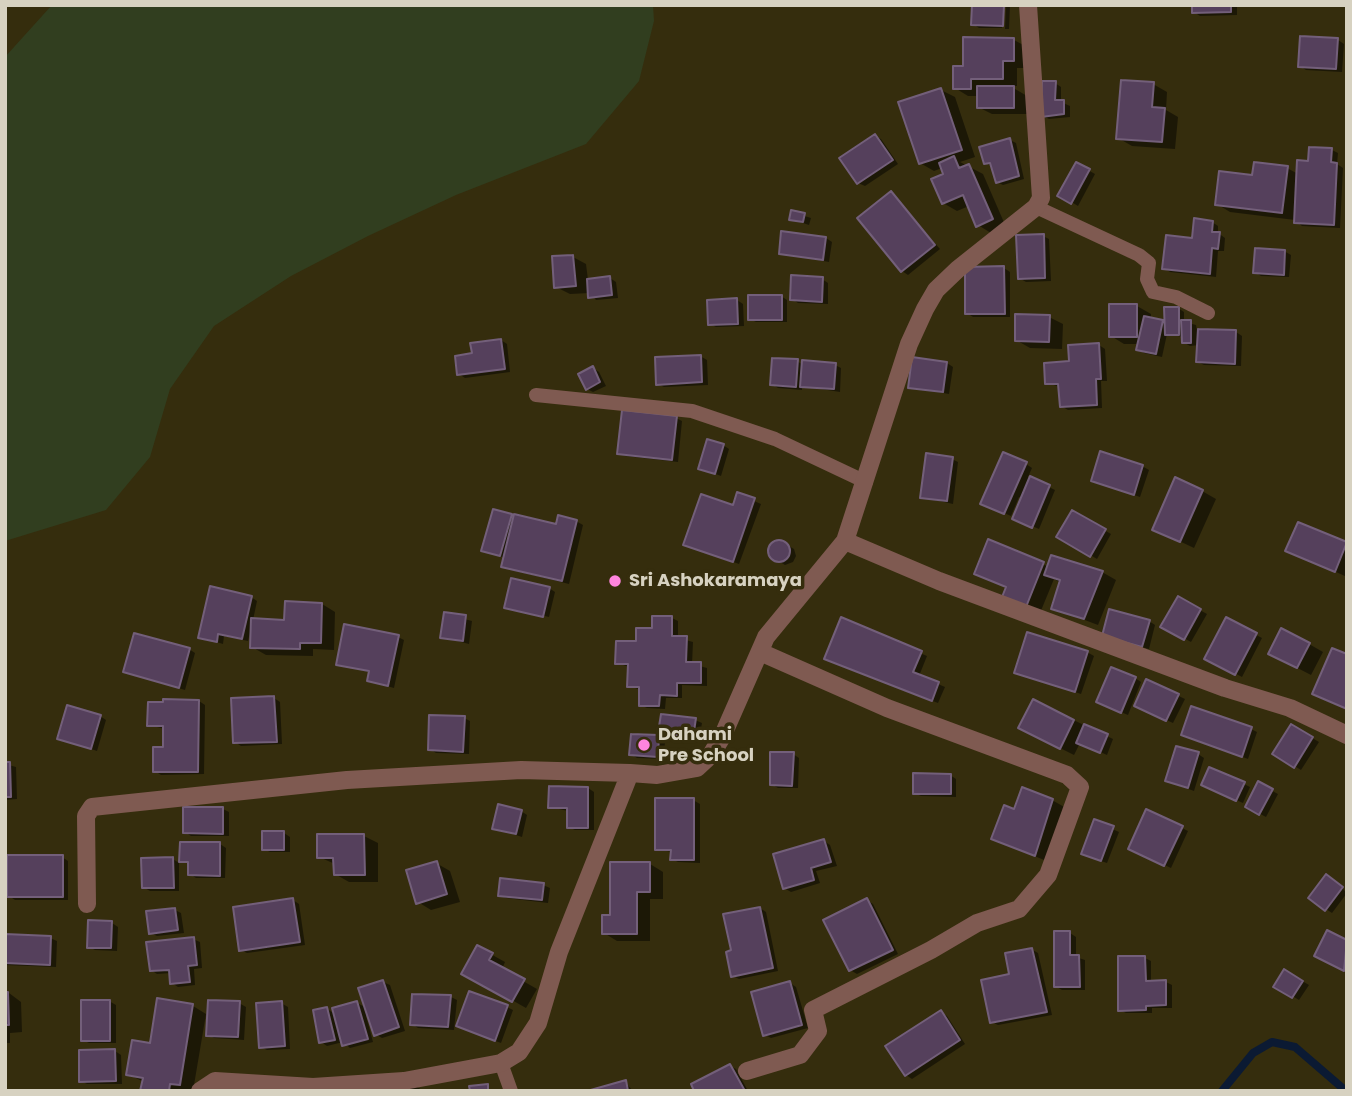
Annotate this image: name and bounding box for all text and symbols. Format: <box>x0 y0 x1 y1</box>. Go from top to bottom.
place label: Sri Ashokaramaya <box>629 570 802 592</box>
marker: Sri Ashokaramaya <box>607 573 623 589</box>
place label: Dahami Pre School <box>658 724 754 766</box>
marker: Dahami Pre School <box>636 737 652 753</box>

